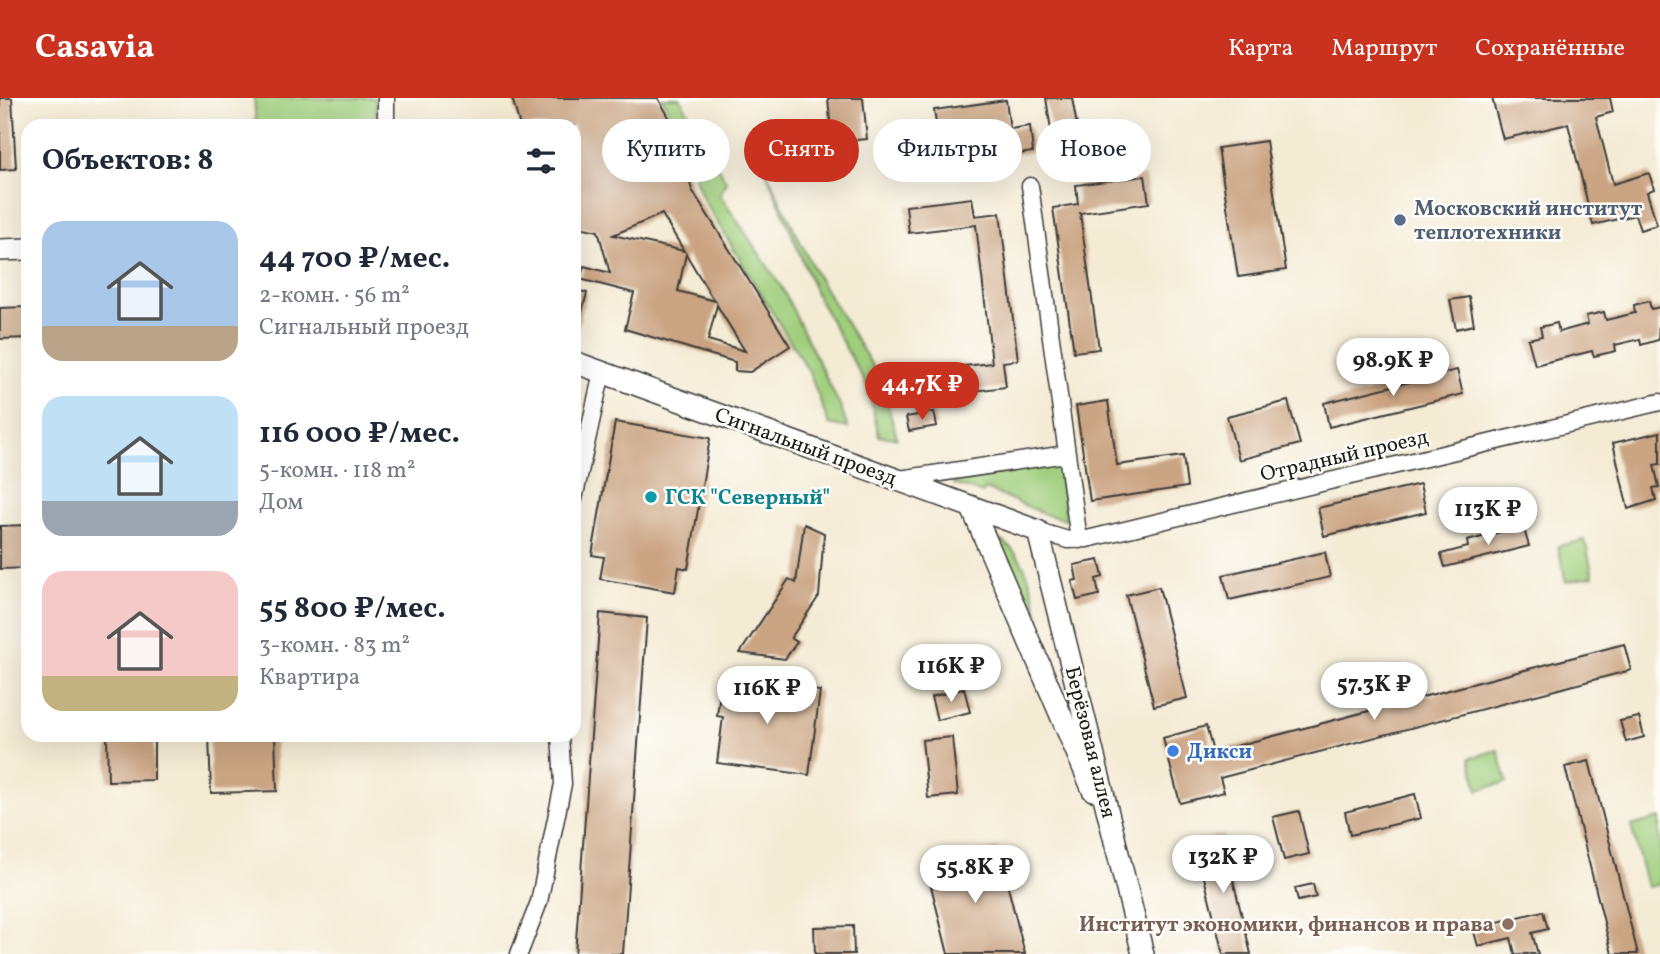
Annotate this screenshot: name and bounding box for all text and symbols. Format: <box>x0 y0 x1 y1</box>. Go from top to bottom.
text: Casavia <box>35 26 155 72</box>
text: Карта <box>1228 32 1293 66</box>
text: Маршрут <box>1331 32 1437 66</box>
text: Сохранённые <box>1475 32 1625 66</box>
chip: Купить <box>602 119 730 182</box>
chip: Снять <box>744 119 859 182</box>
chip: Фильтры <box>873 119 1022 182</box>
chip: Новое <box>1036 119 1151 182</box>
text: Объектов: 8 <box>42 140 214 182</box>
icon: filters <box>522 142 560 180</box>
place label: Московский институт теплотехники <box>1414 195 1643 248</box>
marker: Московский институт теплотехники <box>1392 212 1408 228</box>
text: 44 700 ₽/мес. <box>259 238 450 280</box>
icon: home <box>98 249 182 333</box>
text: 2-комн. · 56 m² <box>259 280 410 312</box>
text: Сигнальный проезд <box>259 312 469 344</box>
pin: 98.9K ₽ <box>1328 338 1458 398</box>
text: 98.9K ₽ <box>1352 345 1434 377</box>
pin: 44.7K ₽ <box>857 362 987 422</box>
text: 44.7K ₽ <box>881 369 963 401</box>
street label: Сигнальный проезд <box>711 401 901 494</box>
text: 116 000 ₽/мес. <box>259 413 460 455</box>
street label: Отрадный проезд <box>1258 423 1431 490</box>
icon: home <box>98 424 182 508</box>
text: 5-комн. · 118 m² <box>259 455 415 487</box>
place label: ГСК "Северный" <box>665 484 830 513</box>
text: Дом <box>259 487 303 519</box>
pin: 113K ₽ <box>1431 488 1545 547</box>
marker: ГСК "Северный" <box>643 489 659 505</box>
text: 113K ₽ <box>1454 494 1522 526</box>
text: 55 800 ₽/мес. <box>259 588 446 630</box>
icon: home <box>98 599 182 683</box>
text: 3-комн. · 83 m² <box>259 630 410 662</box>
pin: 116K ₽ <box>894 644 1008 704</box>
text: 116K ₽ <box>917 651 985 683</box>
text: Квартира <box>259 662 360 694</box>
pin: 57.3K ₽ <box>1309 662 1439 722</box>
street label: Берёзовая аллея <box>1057 663 1122 821</box>
pin: 116K ₽ <box>710 666 824 726</box>
text: 57.3K ₽ <box>1337 669 1411 701</box>
text: 116K ₽ <box>733 673 801 705</box>
place label: Дикси <box>1187 738 1252 767</box>
marker: Дикси <box>1165 743 1181 759</box>
pin: 132K ₽ <box>1166 836 1280 895</box>
text: 132K ₽ <box>1188 842 1258 874</box>
pin: 55.8K ₽ <box>910 846 1040 905</box>
text: 55.8K ₽ <box>936 852 1014 884</box>
place label: Институт экономики, финансов и права <box>1079 911 1494 940</box>
marker: Институт экономики, финансов и права <box>1500 916 1516 932</box>

